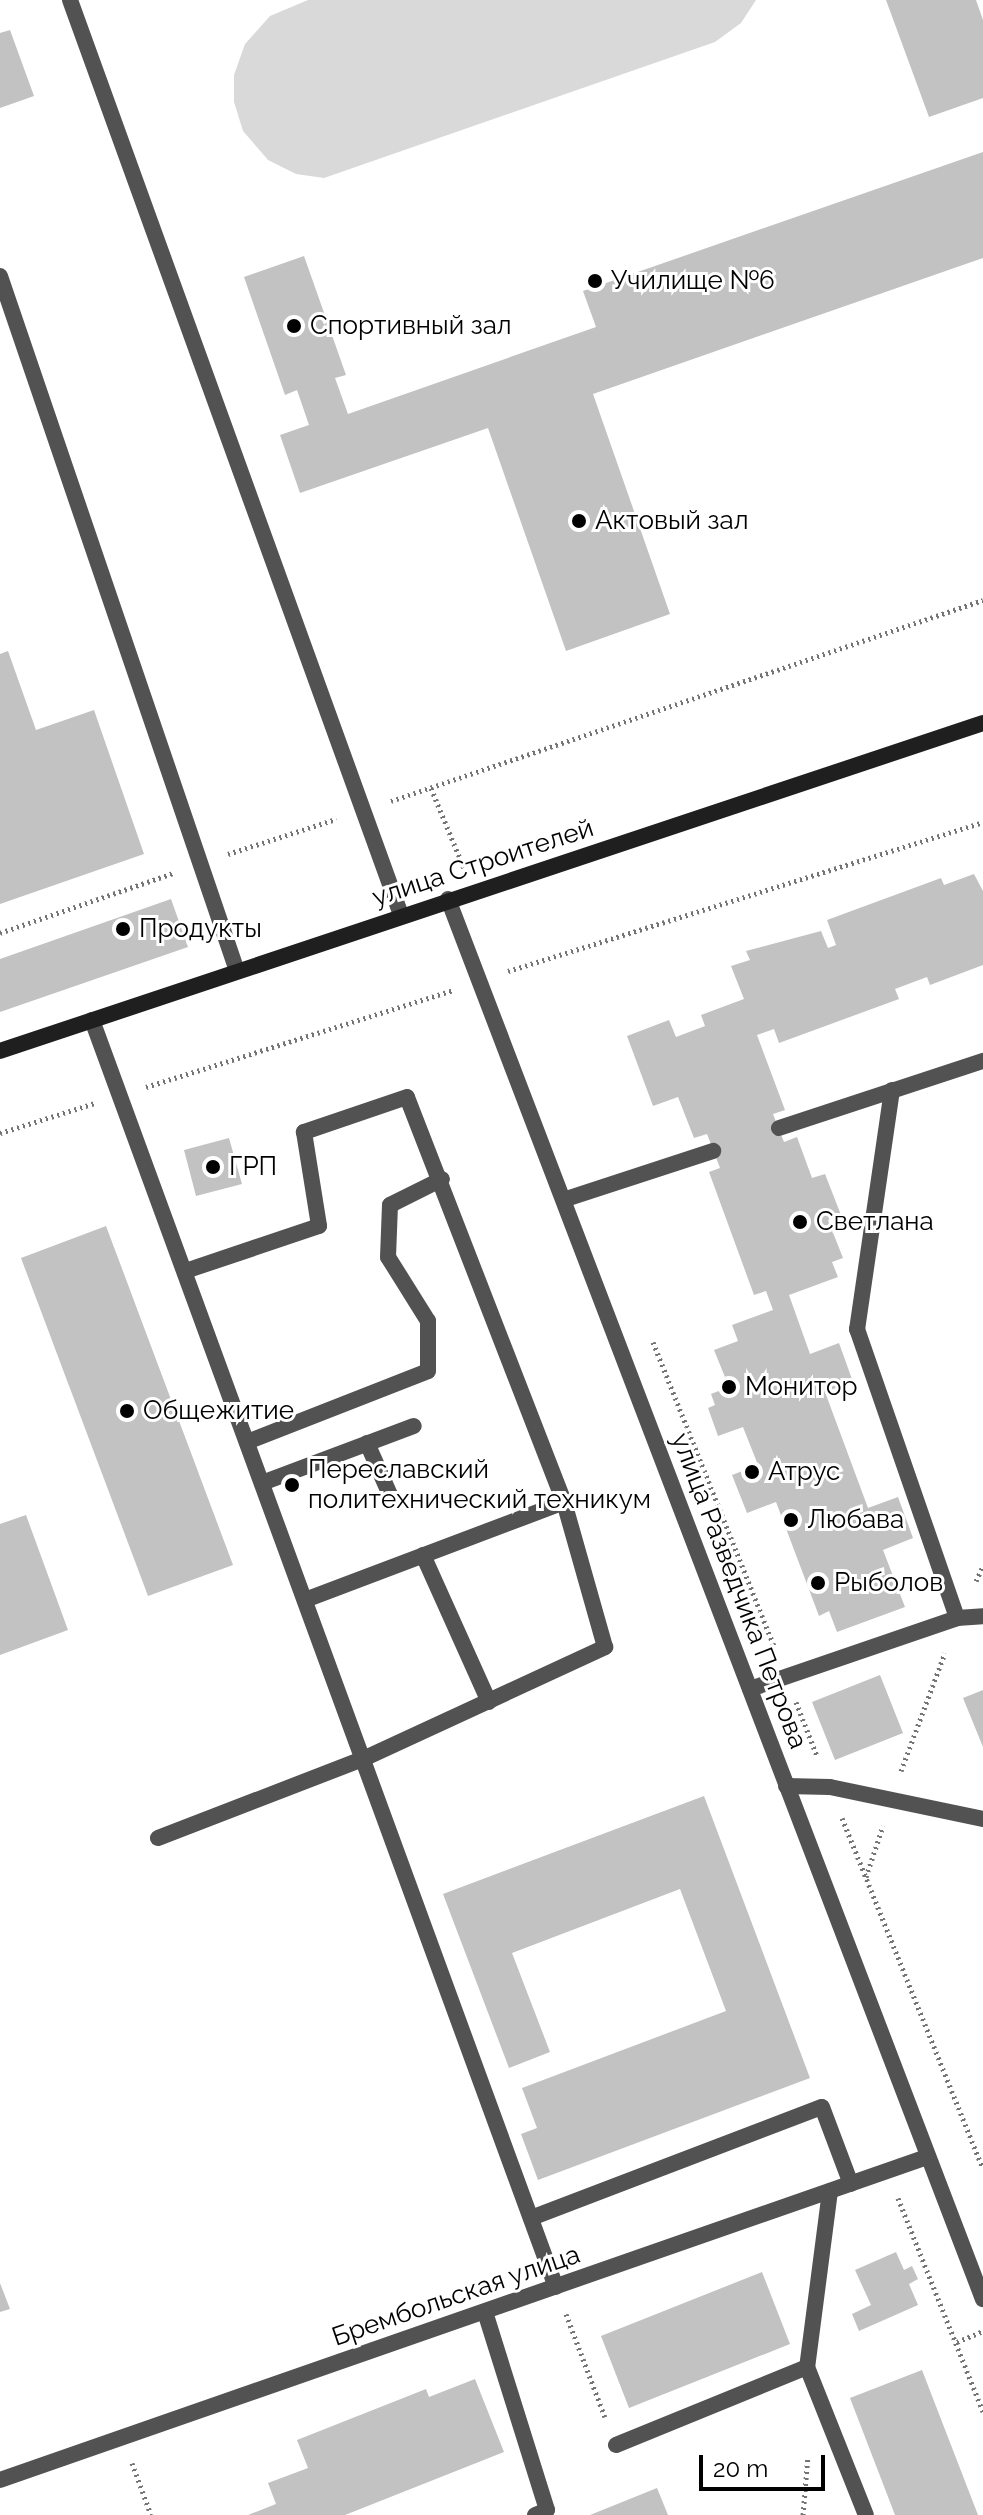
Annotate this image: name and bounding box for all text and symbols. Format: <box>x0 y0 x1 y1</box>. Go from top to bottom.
place label: Училище №6 <box>611 265 775 297</box>
marker: Училище №6 <box>586 272 604 290</box>
place label: Спортивный зал <box>310 310 512 342</box>
marker: Спортивный зал <box>285 317 303 335</box>
place label: Актовый зал <box>595 505 749 537</box>
marker: Актовый зал <box>570 512 588 530</box>
street label: улица Строителей <box>369 813 597 913</box>
place label: Продукты <box>139 913 262 945</box>
marker: Продукты <box>114 920 132 938</box>
place label: ГРП <box>229 1151 277 1183</box>
marker: ГРП <box>204 1158 222 1176</box>
place label: Светлана <box>816 1206 934 1238</box>
marker: Светлана <box>791 1213 809 1231</box>
place label: Монитор <box>745 1371 858 1403</box>
marker: Монитор <box>720 1378 738 1396</box>
place label: Общежитие <box>143 1395 294 1427</box>
marker: Общежитие <box>118 1402 136 1420</box>
street label: улица Разведчика Петрова <box>664 1429 814 1753</box>
place label: Переславский политехнический техникум <box>308 1454 651 1516</box>
place label: Атрус <box>768 1456 840 1488</box>
marker: Атрус <box>743 1463 761 1481</box>
marker: Переславский политехнический техникум <box>283 1476 301 1494</box>
place label: Любава <box>807 1504 904 1536</box>
marker: Любава <box>782 1511 800 1529</box>
place label: Рыболов <box>834 1567 943 1599</box>
marker: Рыболов <box>809 1574 827 1592</box>
street label: Брембольская улица <box>328 2239 584 2353</box>
scale bar <box>703 2439 829 2489</box>
text: 20 m <box>713 2454 768 2483</box>

